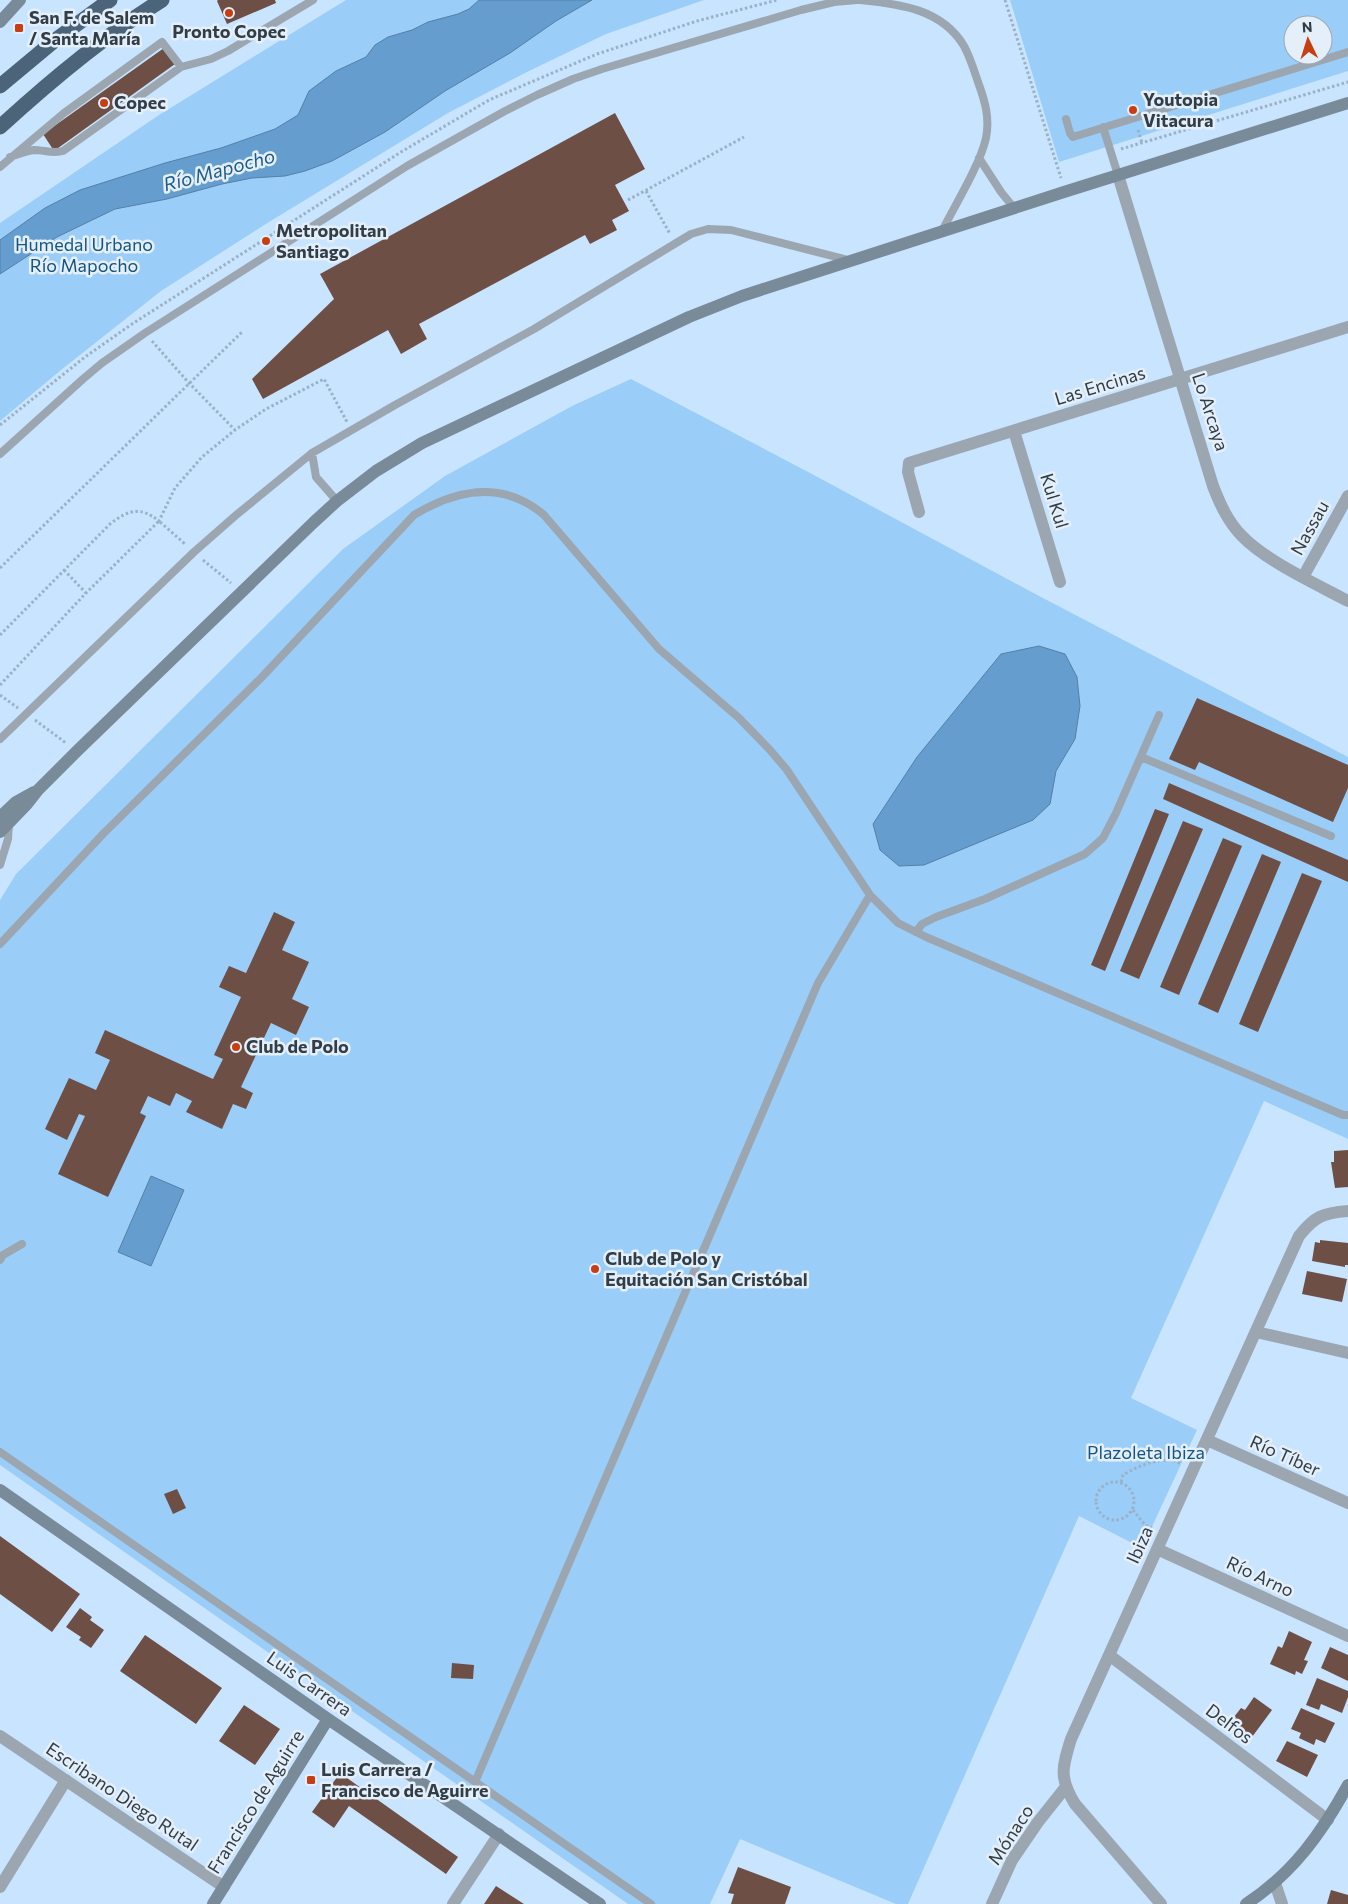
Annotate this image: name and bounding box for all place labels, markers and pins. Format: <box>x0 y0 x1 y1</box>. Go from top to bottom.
place label: San F. de Salem / Santa María <box>29 6 154 49</box>
marker: Pronto Copec <box>223 7 235 19</box>
place label: Pronto Copec <box>172 20 286 42</box>
marker: San F. de Salem / Santa María <box>13 22 25 34</box>
place label: Youtopia Vitacura <box>1143 88 1218 131</box>
place label: Copec <box>114 91 166 113</box>
marker: Copec <box>98 97 110 109</box>
marker: Youtopia Vitacura <box>1127 104 1139 116</box>
place label: Metropolitan Santiago <box>276 219 387 262</box>
marker: Metropolitan Santiago <box>260 235 272 247</box>
place label: Club de Polo <box>246 1035 349 1057</box>
marker: Club de Polo <box>230 1041 242 1053</box>
place label: Club de Polo y Equitación San Cristóbal <box>605 1247 808 1290</box>
marker: Club de Polo y Equitación San Cristóbal <box>589 1263 601 1275</box>
place label: Luis Carrera / Francisco de Aguirre <box>321 1758 489 1801</box>
marker: Luis Carrera / Francisco de Aguirre <box>305 1774 317 1786</box>

